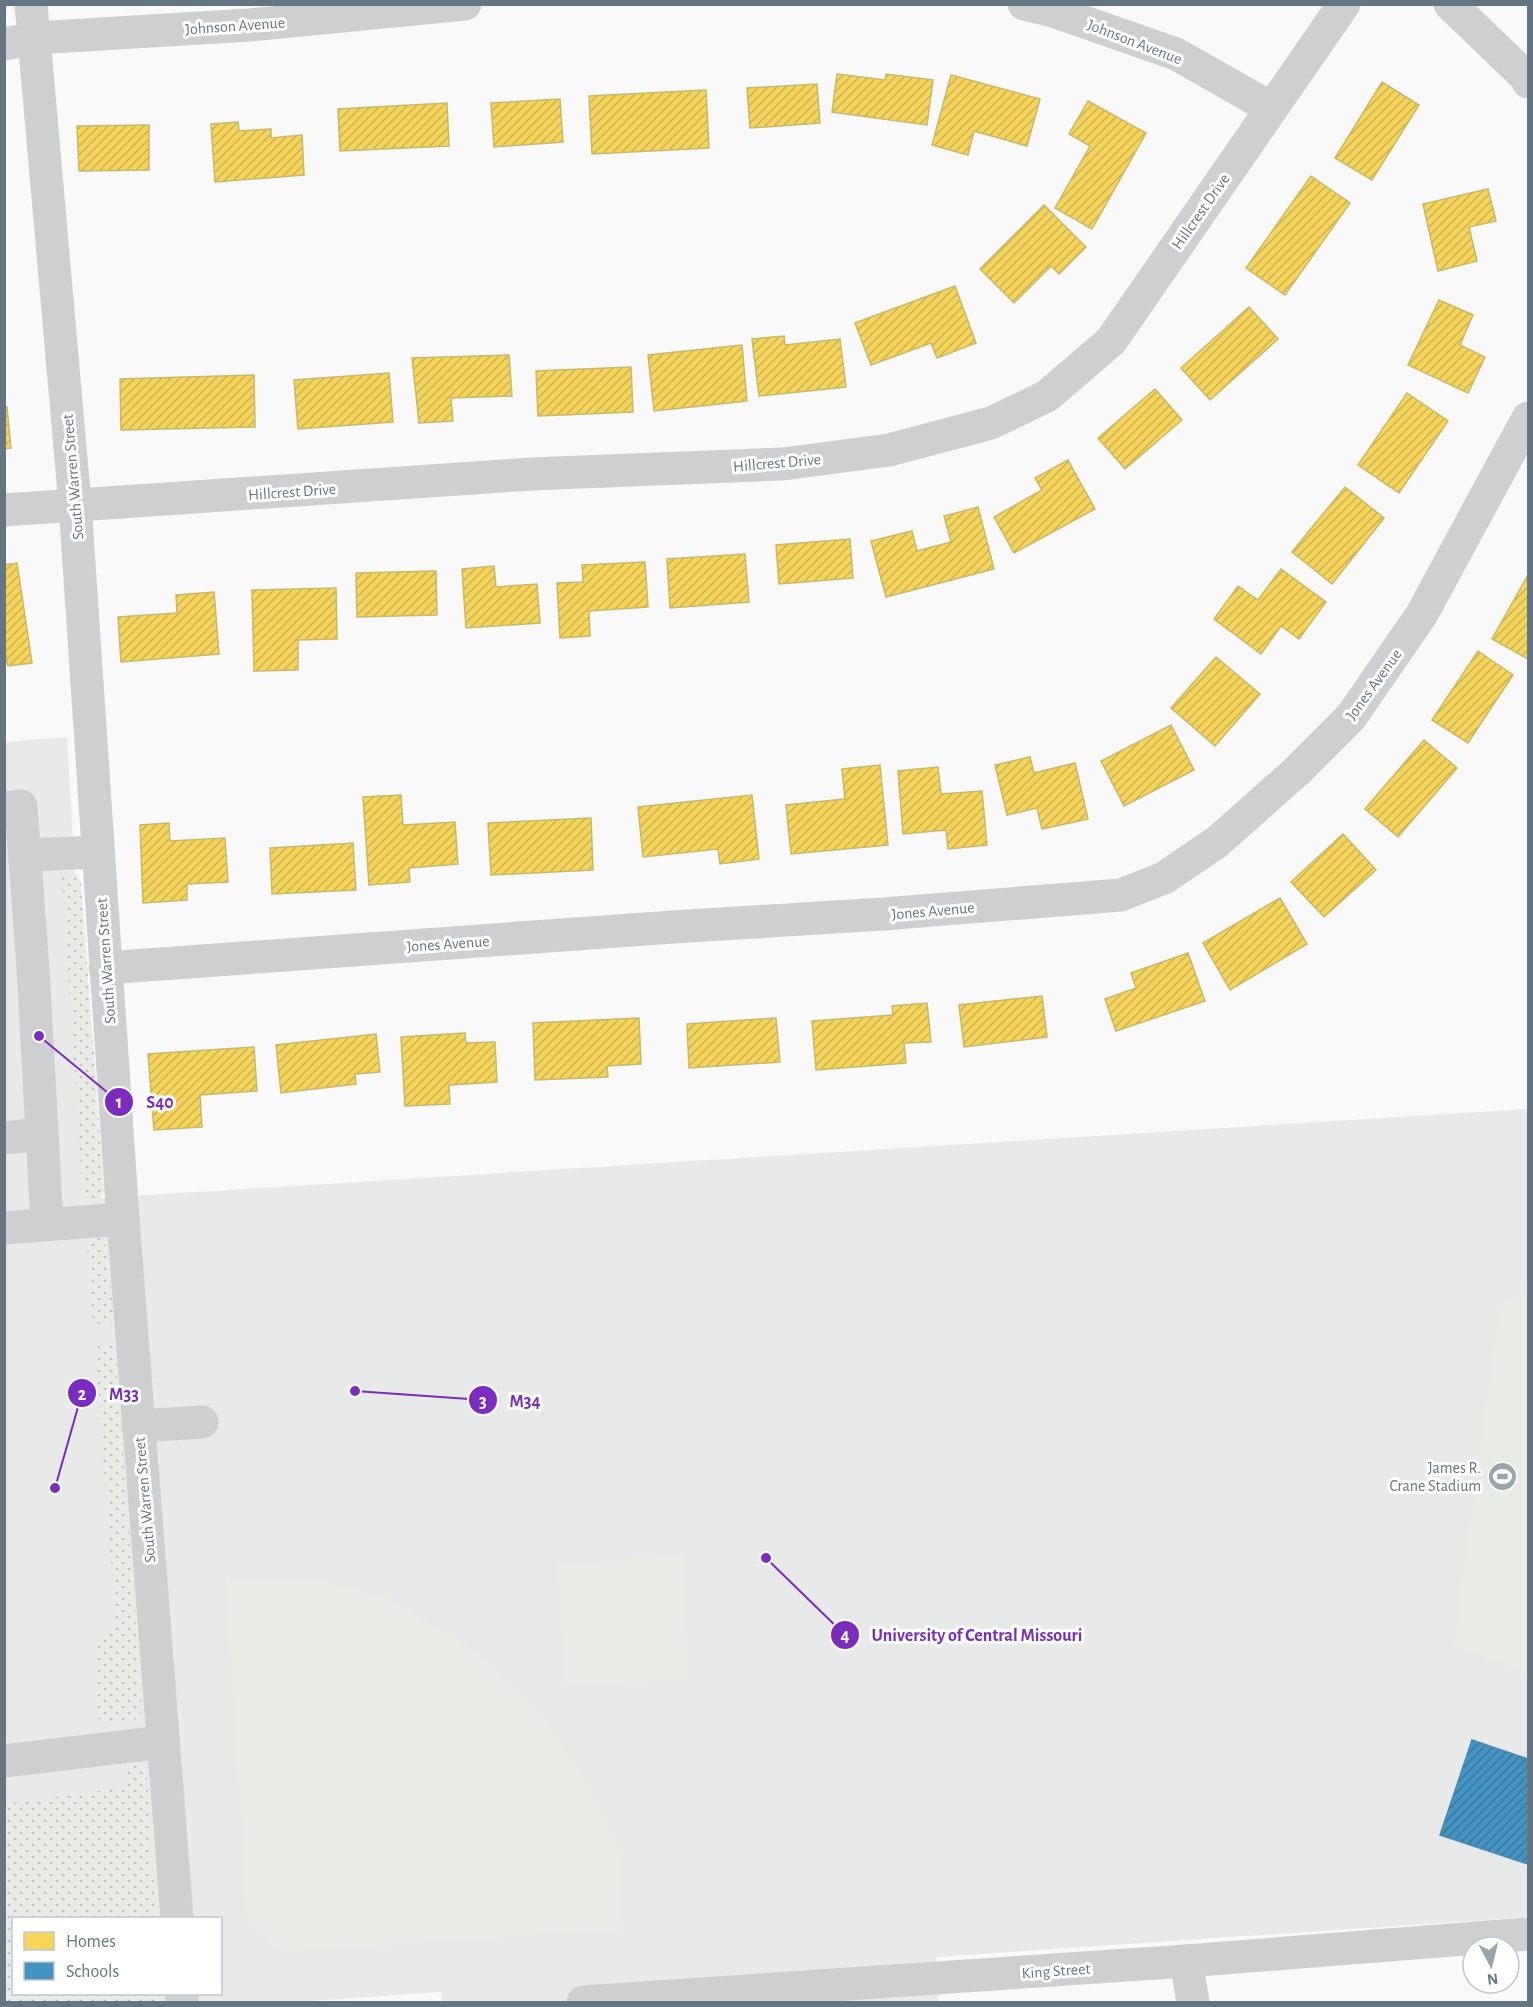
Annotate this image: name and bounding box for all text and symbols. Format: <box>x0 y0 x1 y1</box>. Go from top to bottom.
street label: Johnson Avenue <box>185 15 286 37</box>
street label: Johnson Avenue <box>1085 17 1184 67</box>
street label: Hillcrest Drive <box>1169 171 1233 252</box>
street label: South Warren Street <box>60 413 86 540</box>
street label: Hillcrest Drive <box>732 451 822 475</box>
street label: Hillcrest Drive <box>248 481 337 503</box>
street label: Jones Avenue <box>1343 646 1405 723</box>
street label: South Warren Street <box>94 897 118 1024</box>
street label: Jones Avenue <box>891 899 975 923</box>
street label: Jones Avenue <box>406 933 490 955</box>
callout: S40 <box>104 1084 186 1120</box>
text: 1 <box>116 1094 122 1112</box>
text: S40 <box>146 1094 174 1112</box>
callout: M33 <box>67 1375 151 1411</box>
callout: M34 <box>468 1382 553 1418</box>
text: 2 <box>78 1386 87 1404</box>
text: M33 <box>109 1386 139 1404</box>
text: 3 <box>479 1393 487 1411</box>
text: M34 <box>509 1393 541 1411</box>
street label: South Warren Street <box>132 1436 158 1563</box>
place label: James R. Crane Stadium <box>1389 1460 1481 1494</box>
sports icon: James R. Crane Stadium <box>1486 1460 1518 1492</box>
callout: University of Central Missouri <box>830 1617 1095 1653</box>
text: 4 <box>840 1627 850 1645</box>
text: University of Central Missouri <box>872 1627 1082 1645</box>
legend <box>12 1917 222 1995</box>
text: Homes <box>66 1933 116 1951</box>
north arrow <box>1461 1935 1521 1995</box>
street label: King Street <box>1021 1961 1091 1981</box>
text: Schools <box>66 1963 119 1981</box>
text: N <box>1486 1970 1499 1988</box>

